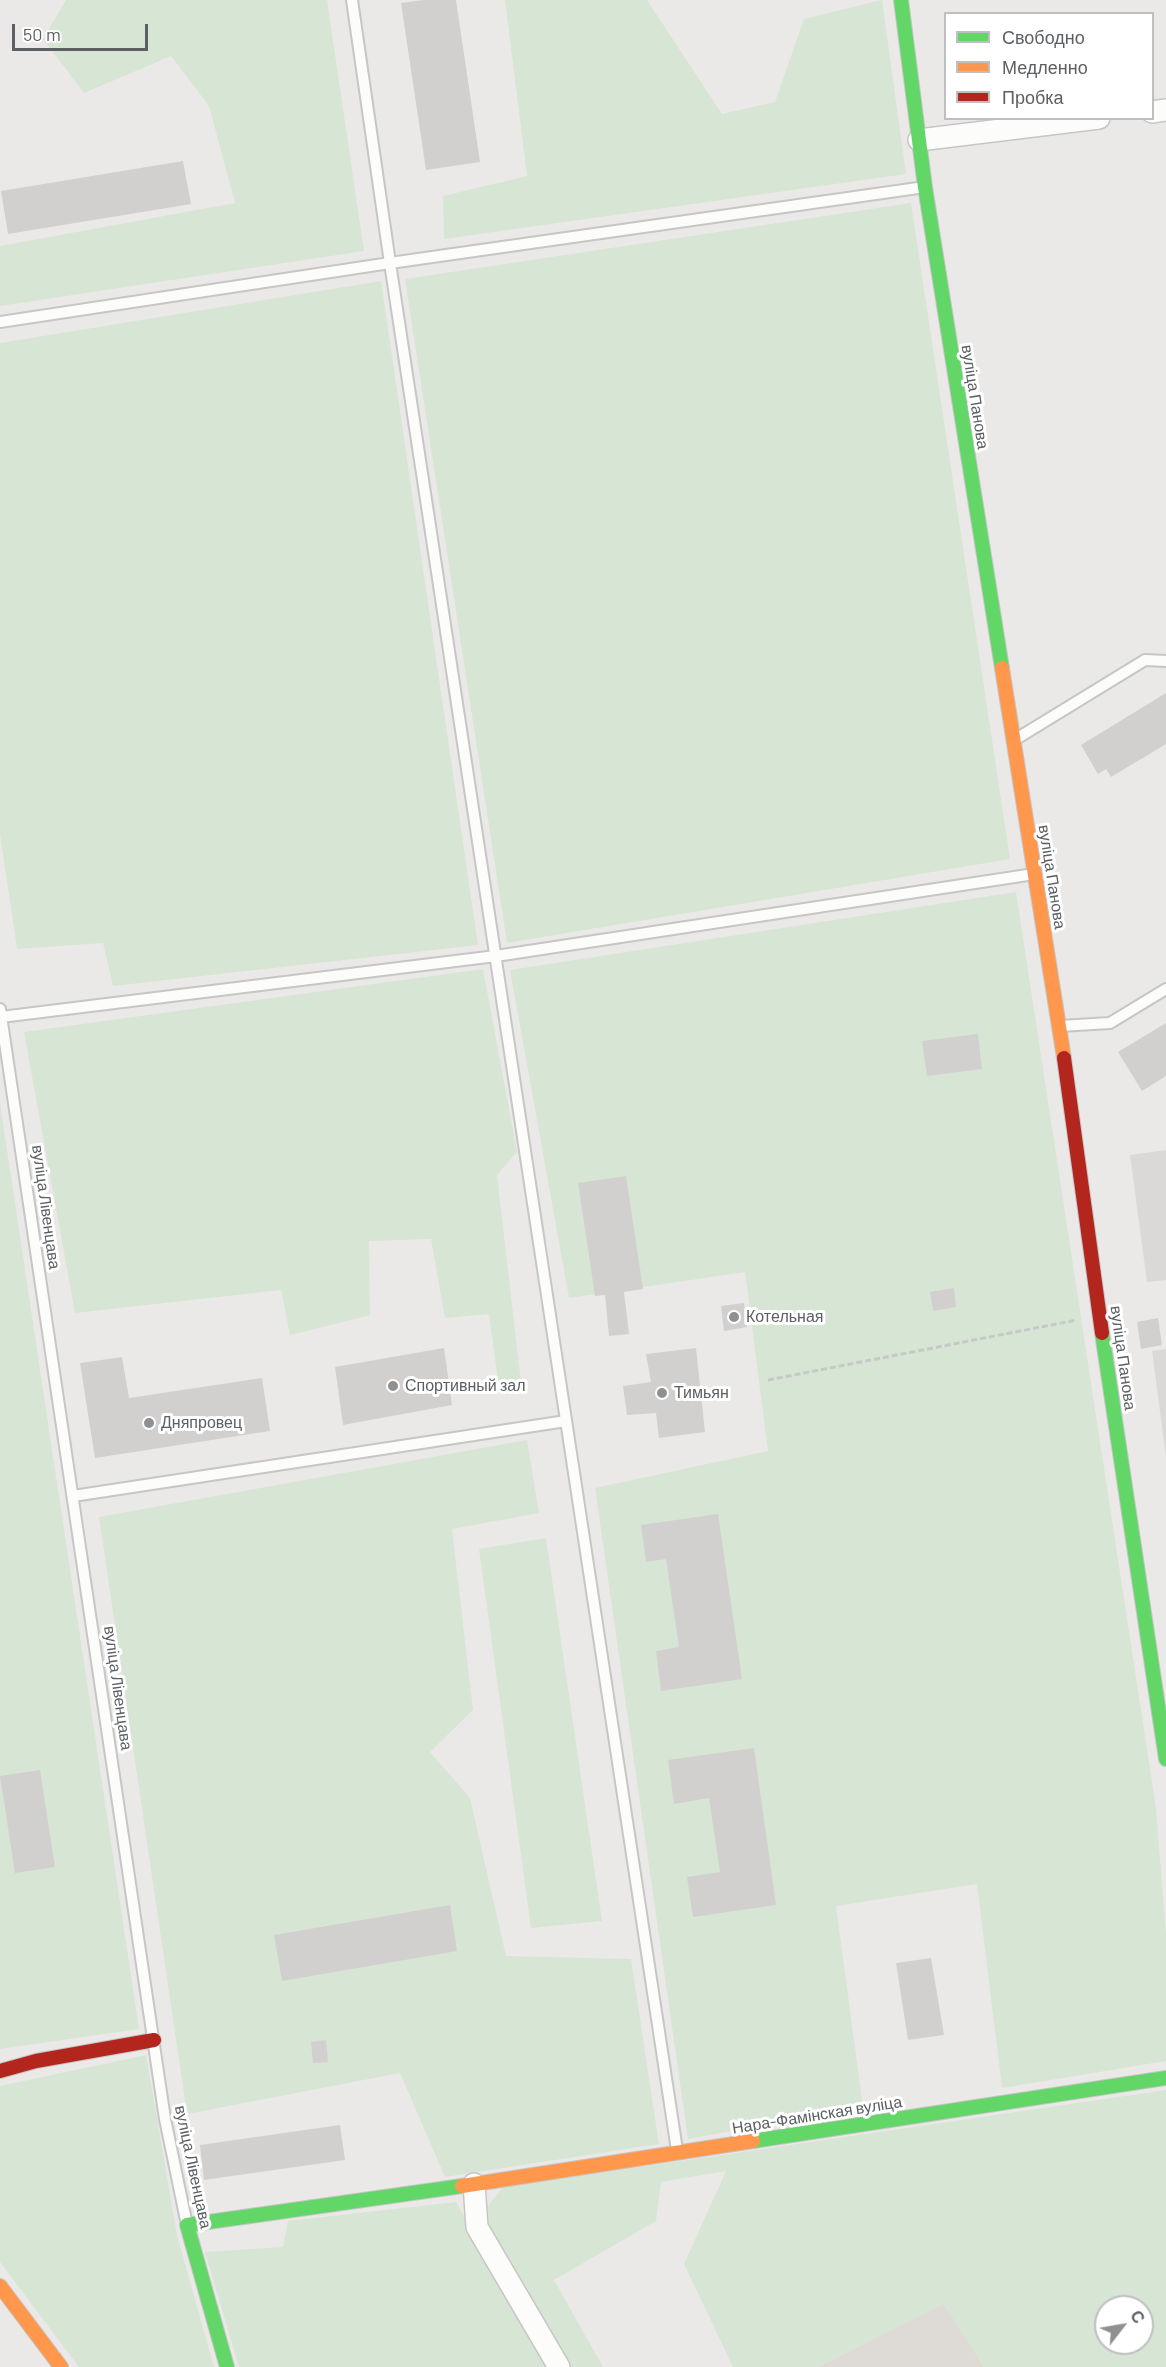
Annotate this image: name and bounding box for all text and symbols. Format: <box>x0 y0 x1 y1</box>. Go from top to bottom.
scale bar <box>15 12 152 50</box>
legend <box>944 12 1154 120</box>
text: 50 m <box>23 23 61 45</box>
text: Свободно <box>1002 26 1085 48</box>
text: Медленно <box>1002 56 1088 78</box>
text: Пробка <box>1002 86 1064 108</box>
street label: вуліца Панова <box>957 343 993 451</box>
street label: вуліца Панова <box>1034 823 1070 931</box>
street label: вуліца Лівенцава <box>28 1144 64 1270</box>
street label: вуліца Панова <box>1106 1305 1140 1411</box>
place label: Котельная <box>746 1307 823 1327</box>
marker: Котельная <box>727 1310 741 1324</box>
place label: Спортивный зал <box>405 1376 525 1396</box>
marker: Спортивный зал <box>386 1379 400 1393</box>
place label: Тимьян <box>674 1383 729 1403</box>
marker: Тимьян <box>655 1386 669 1400</box>
place label: Дняпровец <box>161 1413 242 1433</box>
marker: Дняпровец <box>142 1416 156 1430</box>
street label: вуліца Лівенцава <box>100 1625 136 1751</box>
street label: Нара-Фамінская вуліца <box>731 2092 903 2138</box>
street label: вуліца Лівенцава <box>171 2104 215 2230</box>
north arrow <box>1094 2295 1154 2355</box>
text: С <box>1127 2307 1149 2326</box>

